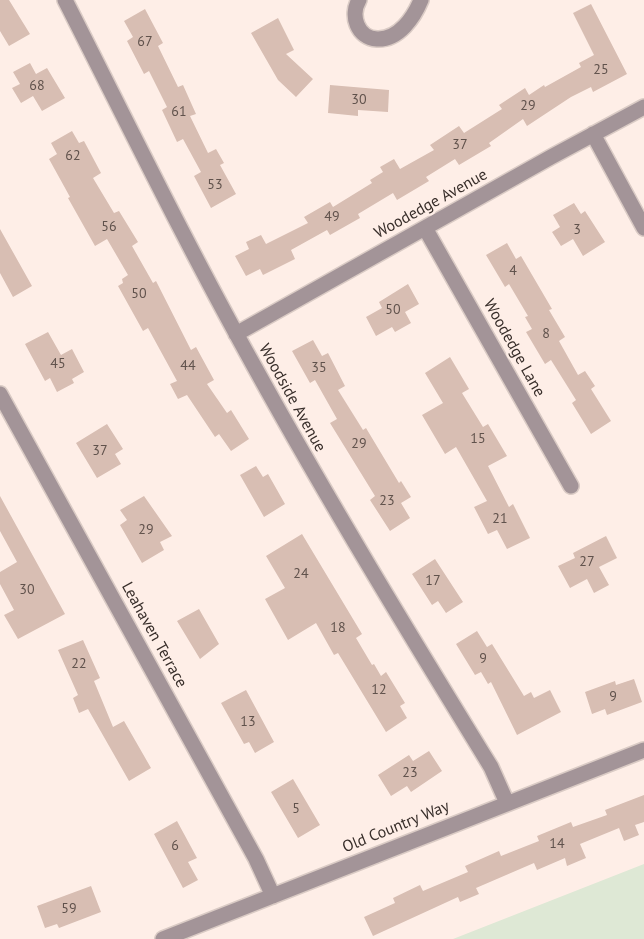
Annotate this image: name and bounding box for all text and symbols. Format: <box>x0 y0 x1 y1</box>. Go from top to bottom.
house number: 67 <box>137 34 153 50</box>
house number: 25 <box>593 62 609 78</box>
house number: 68 <box>29 78 45 94</box>
house number: 30 <box>351 92 367 108</box>
house number: 29 <box>520 98 536 114</box>
house number: 61 <box>171 104 187 120</box>
house number: 37 <box>452 137 468 153</box>
house number: 62 <box>65 148 81 164</box>
street label: Woodedge Avenue <box>371 165 491 243</box>
house number: 53 <box>207 177 223 193</box>
house number: 49 <box>324 209 340 225</box>
house number: 56 <box>101 219 117 235</box>
house number: 3 <box>573 222 581 238</box>
house number: 4 <box>509 263 517 279</box>
house number: 50 <box>131 286 147 302</box>
street label: Woodedge Lane <box>479 296 549 400</box>
house number: 50 <box>385 302 401 318</box>
house number: 8 <box>542 326 550 342</box>
street label: Woodside Avenue <box>254 341 330 455</box>
house number: 45 <box>50 356 66 372</box>
house number: 44 <box>180 358 196 374</box>
house number: 35 <box>311 360 327 376</box>
house number: 15 <box>470 431 486 447</box>
house number: 29 <box>351 436 367 452</box>
house number: 37 <box>92 443 108 459</box>
house number: 23 <box>379 493 395 509</box>
house number: 21 <box>492 511 508 527</box>
house number: 29 <box>138 522 154 538</box>
house number: 27 <box>579 554 595 570</box>
house number: 24 <box>293 566 309 582</box>
house number: 17 <box>425 573 441 589</box>
street label: Leahaven Terrace <box>117 579 191 691</box>
house number: 30 <box>19 582 35 598</box>
house number: 18 <box>330 620 346 636</box>
house number: 9 <box>479 651 487 667</box>
house number: 22 <box>71 656 87 672</box>
house number: 12 <box>371 682 387 698</box>
house number: 9 <box>609 689 617 705</box>
house number: 13 <box>240 714 256 730</box>
house number: 23 <box>402 765 418 781</box>
street label: Old Country Way <box>340 797 452 857</box>
house number: 5 <box>292 801 300 817</box>
house number: 14 <box>549 836 565 852</box>
house number: 6 <box>171 838 179 854</box>
house number: 59 <box>61 901 77 917</box>

